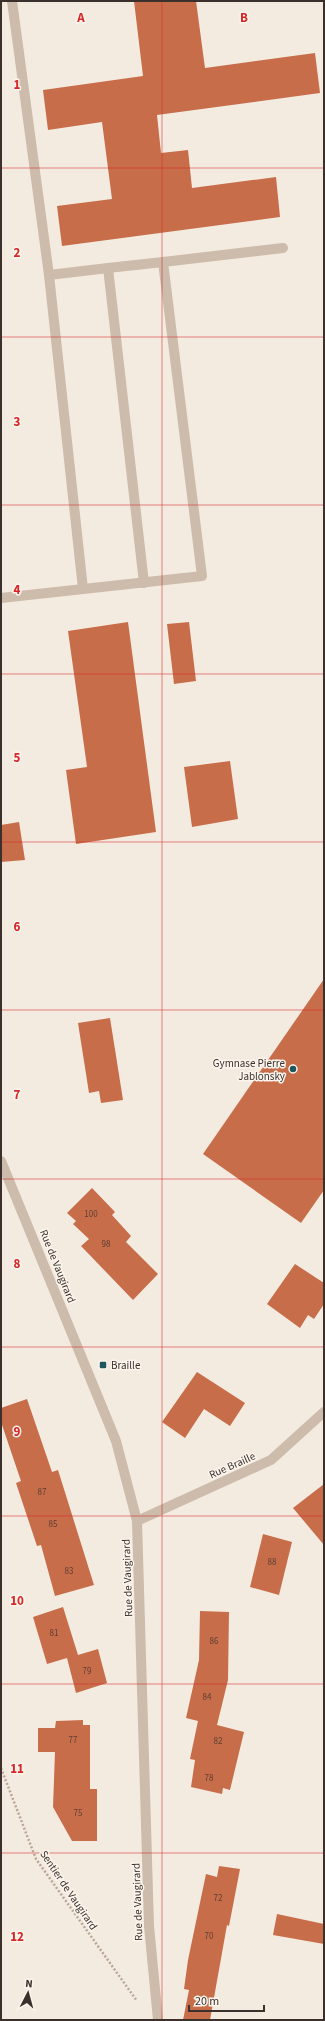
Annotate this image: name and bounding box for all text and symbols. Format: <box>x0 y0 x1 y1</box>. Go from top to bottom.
text: A <box>76 9 85 27</box>
text: B <box>240 9 248 27</box>
text: 1 <box>14 76 21 94</box>
text: 2 <box>14 244 21 262</box>
text: 3 <box>14 413 21 431</box>
text: 4 <box>14 581 21 599</box>
text: 5 <box>14 749 21 767</box>
text: 6 <box>14 918 21 936</box>
place label: Gymnase Pierre Jablonsky <box>213 1056 286 1084</box>
marker: Gymnase Pierre Jablonsky <box>288 1064 298 1074</box>
text: 7 <box>14 1086 21 1104</box>
house number: 100 <box>84 1208 98 1221</box>
street label: Rue de Vaugirard <box>36 1227 79 1305</box>
house number: 98 <box>102 1238 111 1251</box>
text: 8 <box>14 1255 21 1273</box>
place label: Braille <box>111 1358 141 1373</box>
marker: Braille <box>98 1360 108 1370</box>
text: 9 <box>14 1423 21 1441</box>
street label: Rue Braille <box>207 1448 258 1482</box>
house number: 87 <box>38 1486 47 1499</box>
house number: 85 <box>49 1518 58 1531</box>
street label: Rue de Vaugirard <box>119 1539 136 1617</box>
house number: 88 <box>268 1556 277 1569</box>
house number: 83 <box>65 1565 74 1578</box>
text: 10 <box>10 1592 24 1610</box>
house number: 81 <box>50 1627 58 1640</box>
house number: 86 <box>210 1635 219 1648</box>
house number: 79 <box>83 1665 92 1678</box>
house number: 84 <box>203 1691 212 1704</box>
house number: 77 <box>69 1734 78 1747</box>
house number: 82 <box>214 1735 223 1748</box>
text: 11 <box>10 1760 24 1778</box>
house number: 78 <box>205 1772 214 1785</box>
house number: 75 <box>74 1807 83 1820</box>
street label: Sentier de Vaugirard <box>36 1847 101 1933</box>
street label: Rue de Vaugirard <box>129 1863 146 1941</box>
house number: 72 <box>214 1892 223 1905</box>
text: 12 <box>10 1928 24 1946</box>
house number: 70 <box>205 1930 214 1943</box>
north arrow <box>8 1973 48 2013</box>
text: N <box>25 1976 33 1991</box>
scale bar <box>189 1987 264 2013</box>
text: 20 m <box>195 1993 219 2010</box>

